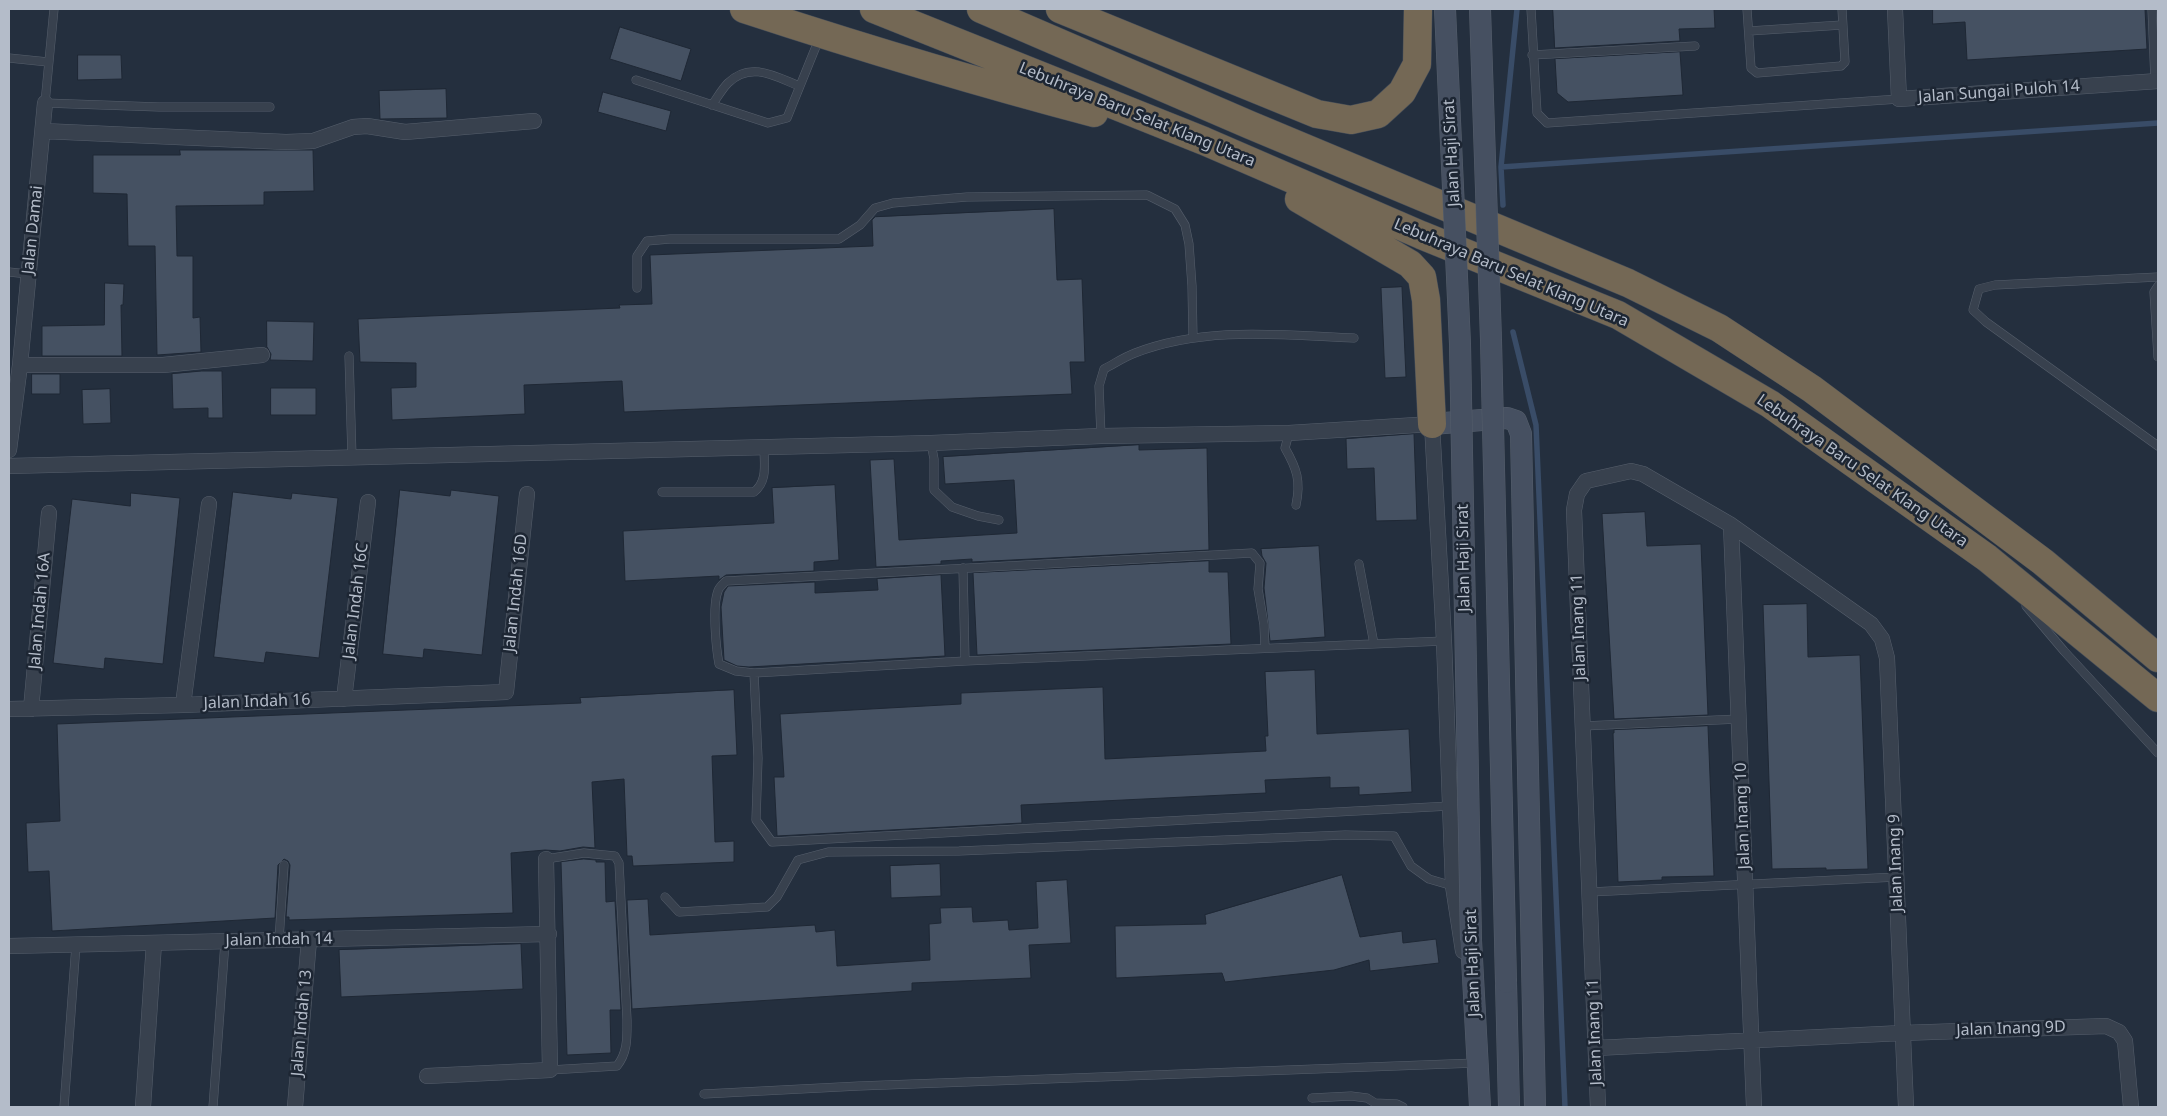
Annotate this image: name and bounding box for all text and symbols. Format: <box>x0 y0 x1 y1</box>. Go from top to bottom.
street label: Lebuhraya Baru Selat Klang Utara <box>1016 59 1258 171</box>
street label: Jalan Sungai Puloh 14 <box>1918 77 2080 107</box>
street label: Jalan Haji Sirat <box>1440 99 1464 207</box>
street label: Jalan Damai <box>19 185 47 275</box>
street label: Lebuhraya Baru Selat Klang Utara <box>1391 215 1631 331</box>
street label: Lebuhraya Baru Selat Klang Utara <box>1753 391 1971 551</box>
street label: Jalan Haji Sirat <box>1453 504 1475 612</box>
street label: Jalan Indah 16D <box>500 533 532 653</box>
street label: Jalan Indah 16C <box>339 542 373 660</box>
street label: Jalan Indah 16A <box>25 552 55 670</box>
street label: Jalan Inang 11 <box>1568 573 1590 681</box>
street label: Jalan Indah 16 <box>203 691 311 713</box>
street label: Jalan Inang 10 <box>1732 762 1754 870</box>
street label: Jalan Inang 9 <box>1885 814 1907 912</box>
street label: Jalan Haji Sirat <box>1462 909 1484 1017</box>
street label: Jalan Indah 14 <box>225 929 333 951</box>
street label: Jalan Indah 13 <box>288 969 316 1077</box>
street label: Jalan Inang 11 <box>1584 978 1606 1086</box>
street label: Jalan Inang 9D <box>1956 1017 2066 1041</box>

